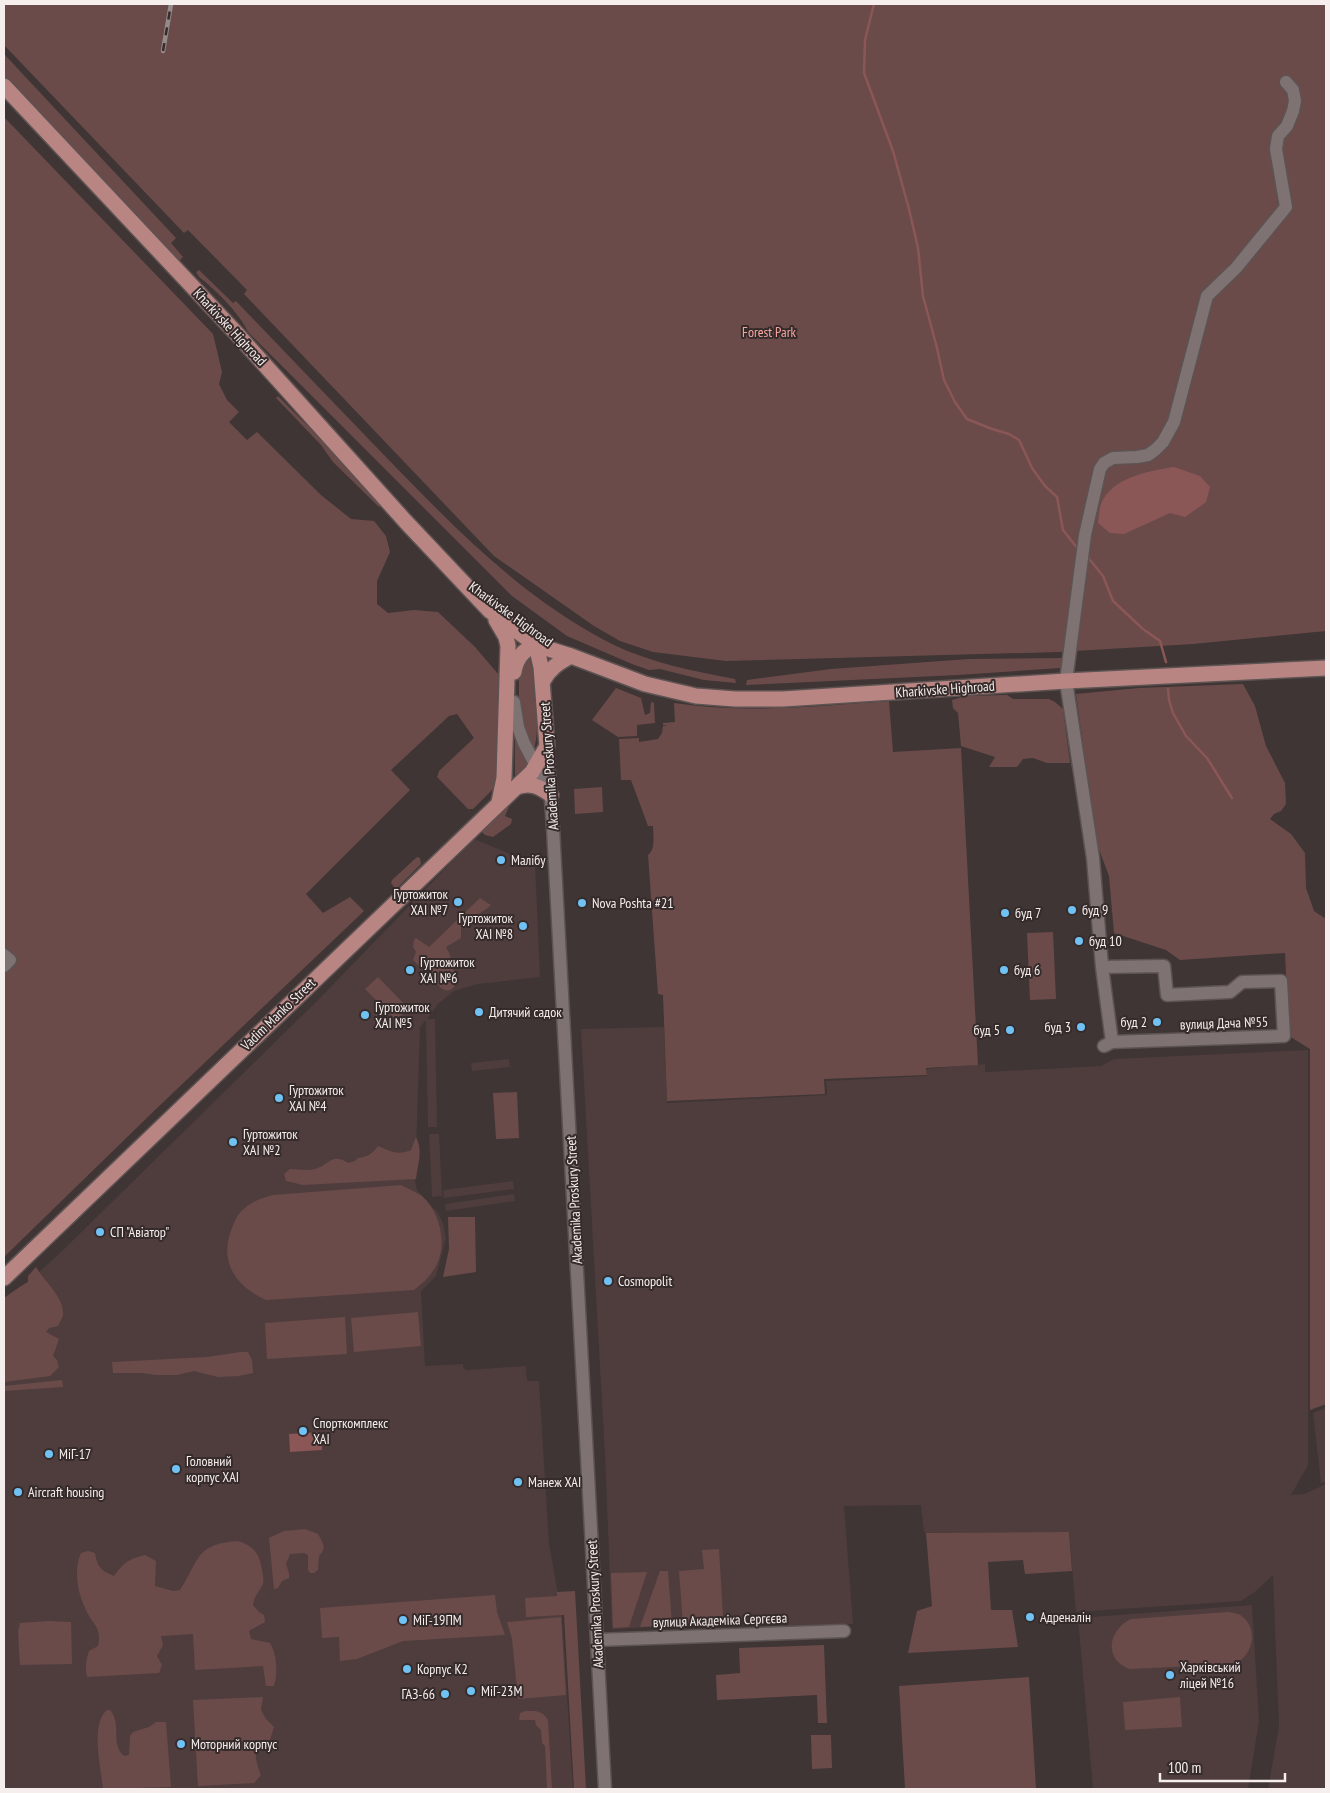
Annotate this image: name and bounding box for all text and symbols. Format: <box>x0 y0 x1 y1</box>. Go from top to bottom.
street label: Kharkivske Highroad <box>189 284 271 370</box>
park label: Forest Park <box>742 323 796 341</box>
street label: Kharkivske Highroad <box>465 577 557 651</box>
street label: Kharkivske Highroad <box>895 677 995 701</box>
street label: Akademika Proskury Street <box>536 701 562 831</box>
place label: Малібу <box>511 851 546 869</box>
marker: Малібу <box>495 854 507 866</box>
place label: Гуртожиток ХАІ №7 <box>393 885 449 919</box>
place label: Nova Poshta #21 <box>592 894 674 912</box>
marker: Гуртожиток ХАІ №7 <box>452 896 464 908</box>
marker: Nova Poshta #21 <box>576 897 588 909</box>
place label: буд 9 <box>1082 901 1108 919</box>
place label: буд 7 <box>1015 904 1041 922</box>
marker: буд 9 <box>1066 904 1078 916</box>
marker: буд 7 <box>999 907 1011 919</box>
place label: Гуртожиток ХАІ №8 <box>458 909 514 943</box>
marker: Гуртожиток ХАІ №8 <box>517 920 529 932</box>
place label: буд 10 <box>1089 932 1122 950</box>
marker: буд 10 <box>1073 935 1085 947</box>
place label: Гуртожиток ХАІ №6 <box>420 953 475 987</box>
place label: буд 6 <box>1014 961 1040 979</box>
marker: Гуртожиток ХАІ №6 <box>404 964 416 976</box>
marker: буд 6 <box>998 964 1010 976</box>
street label: Vadim Manko Street <box>236 974 319 1055</box>
place label: Гуртожиток ХАІ №5 <box>375 998 430 1032</box>
place label: Дитячий садок <box>489 1003 562 1021</box>
marker: Дитячий садок <box>473 1006 485 1018</box>
marker: Гуртожиток ХАІ №5 <box>359 1009 371 1021</box>
street label: вулиця Дача №55 <box>1180 1012 1268 1034</box>
place label: буд 2 <box>1121 1013 1147 1031</box>
marker: буд 2 <box>1151 1016 1163 1028</box>
place label: буд 3 <box>1045 1018 1071 1036</box>
place label: буд 5 <box>974 1021 1000 1039</box>
marker: буд 3 <box>1075 1021 1087 1033</box>
marker: буд 5 <box>1004 1024 1016 1036</box>
place label: Гуртожиток ХАІ №4 <box>289 1081 344 1115</box>
marker: Гуртожиток ХАІ №4 <box>273 1092 285 1104</box>
place label: Гуртожиток ХАІ №2 <box>243 1125 298 1159</box>
street label: Akademika Proskury Street <box>562 1135 586 1265</box>
marker: Гуртожиток ХАІ №2 <box>227 1136 239 1148</box>
place label: СП "Авіатор" <box>110 1223 169 1241</box>
marker: СП "Авіатор" <box>94 1226 106 1238</box>
place label: Cosmopolit <box>618 1272 672 1290</box>
marker: Cosmopolit <box>602 1275 614 1287</box>
place label: Спорткомплекс ХАІ <box>313 1414 388 1448</box>
marker: Спорткомплекс ХАІ <box>297 1425 309 1437</box>
place label: МіГ-17 <box>59 1445 91 1463</box>
marker: МіГ-17 <box>43 1448 55 1460</box>
place label: Головний корпус ХАІ <box>186 1452 239 1486</box>
marker: Головний корпус ХАІ <box>170 1463 182 1475</box>
place label: Манеж ХАІ <box>528 1473 581 1491</box>
marker: Манеж ХАІ <box>512 1476 524 1488</box>
place label: Aircraft housing <box>28 1483 104 1501</box>
marker: Aircraft housing <box>12 1486 24 1498</box>
street label: Akademika Proskury Street <box>583 1539 607 1669</box>
place label: Адреналін <box>1040 1608 1091 1626</box>
street label: вулиця Академіка Сергєєва <box>653 1609 787 1631</box>
place label: МіГ-19ПМ <box>413 1611 462 1629</box>
marker: Адреналін <box>1024 1611 1036 1623</box>
marker: МіГ-19ПМ <box>397 1614 409 1626</box>
place label: Харківський ліцей №16 <box>1179 1658 1241 1692</box>
place label: Корпус К2 <box>417 1660 468 1678</box>
marker: Корпус К2 <box>401 1663 413 1675</box>
marker: Харківський ліцей №16 <box>1164 1669 1176 1681</box>
place label: МіГ-23М <box>481 1682 522 1700</box>
place label: ГАЗ-66 <box>401 1685 435 1703</box>
marker: МіГ-23М <box>465 1685 477 1697</box>
marker: ГАЗ-66 <box>439 1688 451 1700</box>
place label: Моторний корпус <box>191 1735 277 1753</box>
marker: Моторний корпус <box>175 1738 187 1750</box>
scale bar <box>1160 1750 1285 1782</box>
text: 100 m <box>1168 1758 1201 1777</box>

